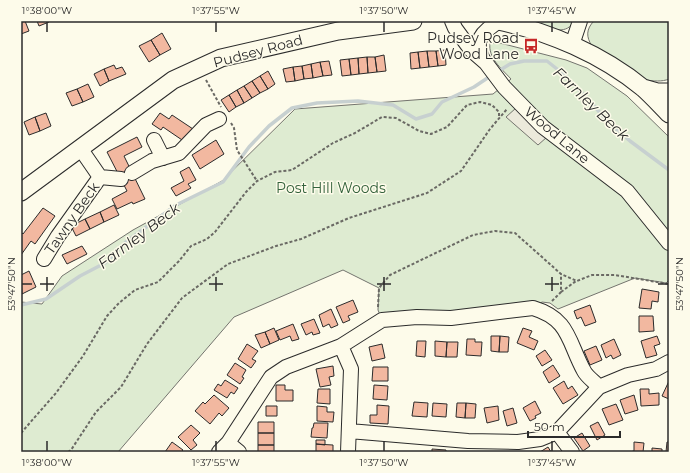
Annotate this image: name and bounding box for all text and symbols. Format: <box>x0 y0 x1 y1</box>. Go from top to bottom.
text: 1°38'00"W <box>22 4 72 17</box>
text: 1°37'55"W <box>192 4 240 17</box>
text: 1°37'50"W <box>360 4 408 17</box>
text: 1°37'45"W <box>528 4 576 17</box>
place label: Pudsey Road Wood Lane <box>427 29 519 63</box>
street label: Pudsey Road <box>211 30 305 72</box>
bus stop icon: Pudsey Road Wood Lane <box>522 37 540 55</box>
water label: Farnley Beck <box>549 63 634 145</box>
street label: Wood Lane <box>521 102 593 168</box>
street label: Tawny Beck <box>41 178 104 257</box>
park label: Post Hill Woods <box>276 179 386 197</box>
water label: Farnley Beck <box>94 198 184 273</box>
text: 53°47'50"N <box>5 257 18 311</box>
text: 53°47'50"N <box>673 257 686 311</box>
scale bar <box>528 413 620 439</box>
text: 50 m <box>534 419 565 434</box>
text: 1°38'00"W <box>22 456 72 469</box>
text: 1°37'55"W <box>192 456 240 469</box>
text: 1°37'50"W <box>360 456 408 469</box>
text: 1°37'45"W <box>528 456 576 469</box>

